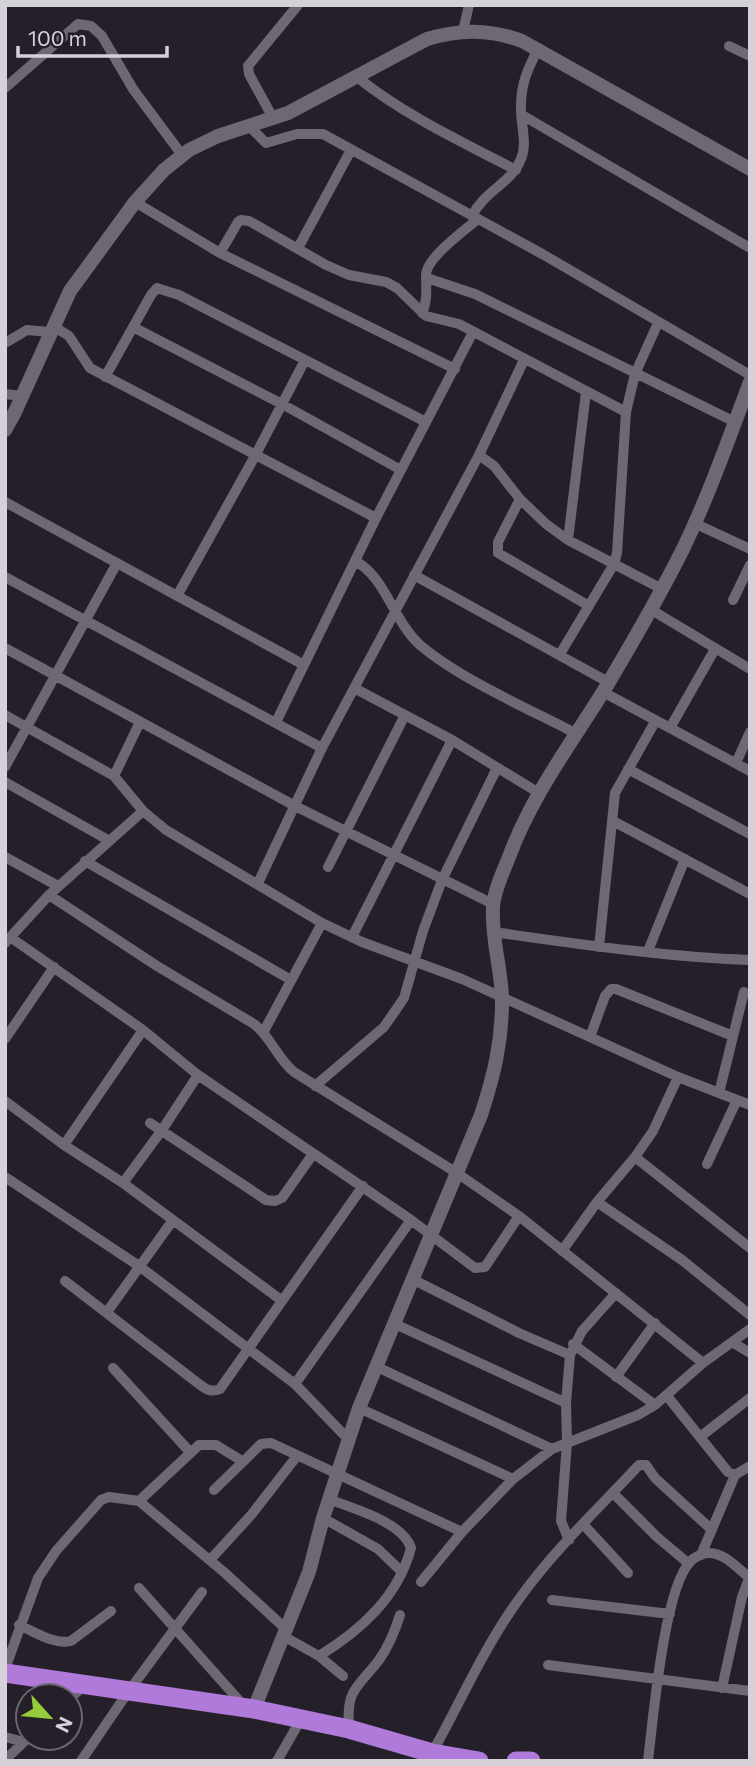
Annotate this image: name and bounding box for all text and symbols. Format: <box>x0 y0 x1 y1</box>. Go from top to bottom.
scale bar <box>18 14 166 58</box>
text: 100 m <box>28 25 87 50</box>
north arrow <box>14 1682 84 1752</box>
text: N <box>51 1713 78 1737</box>

